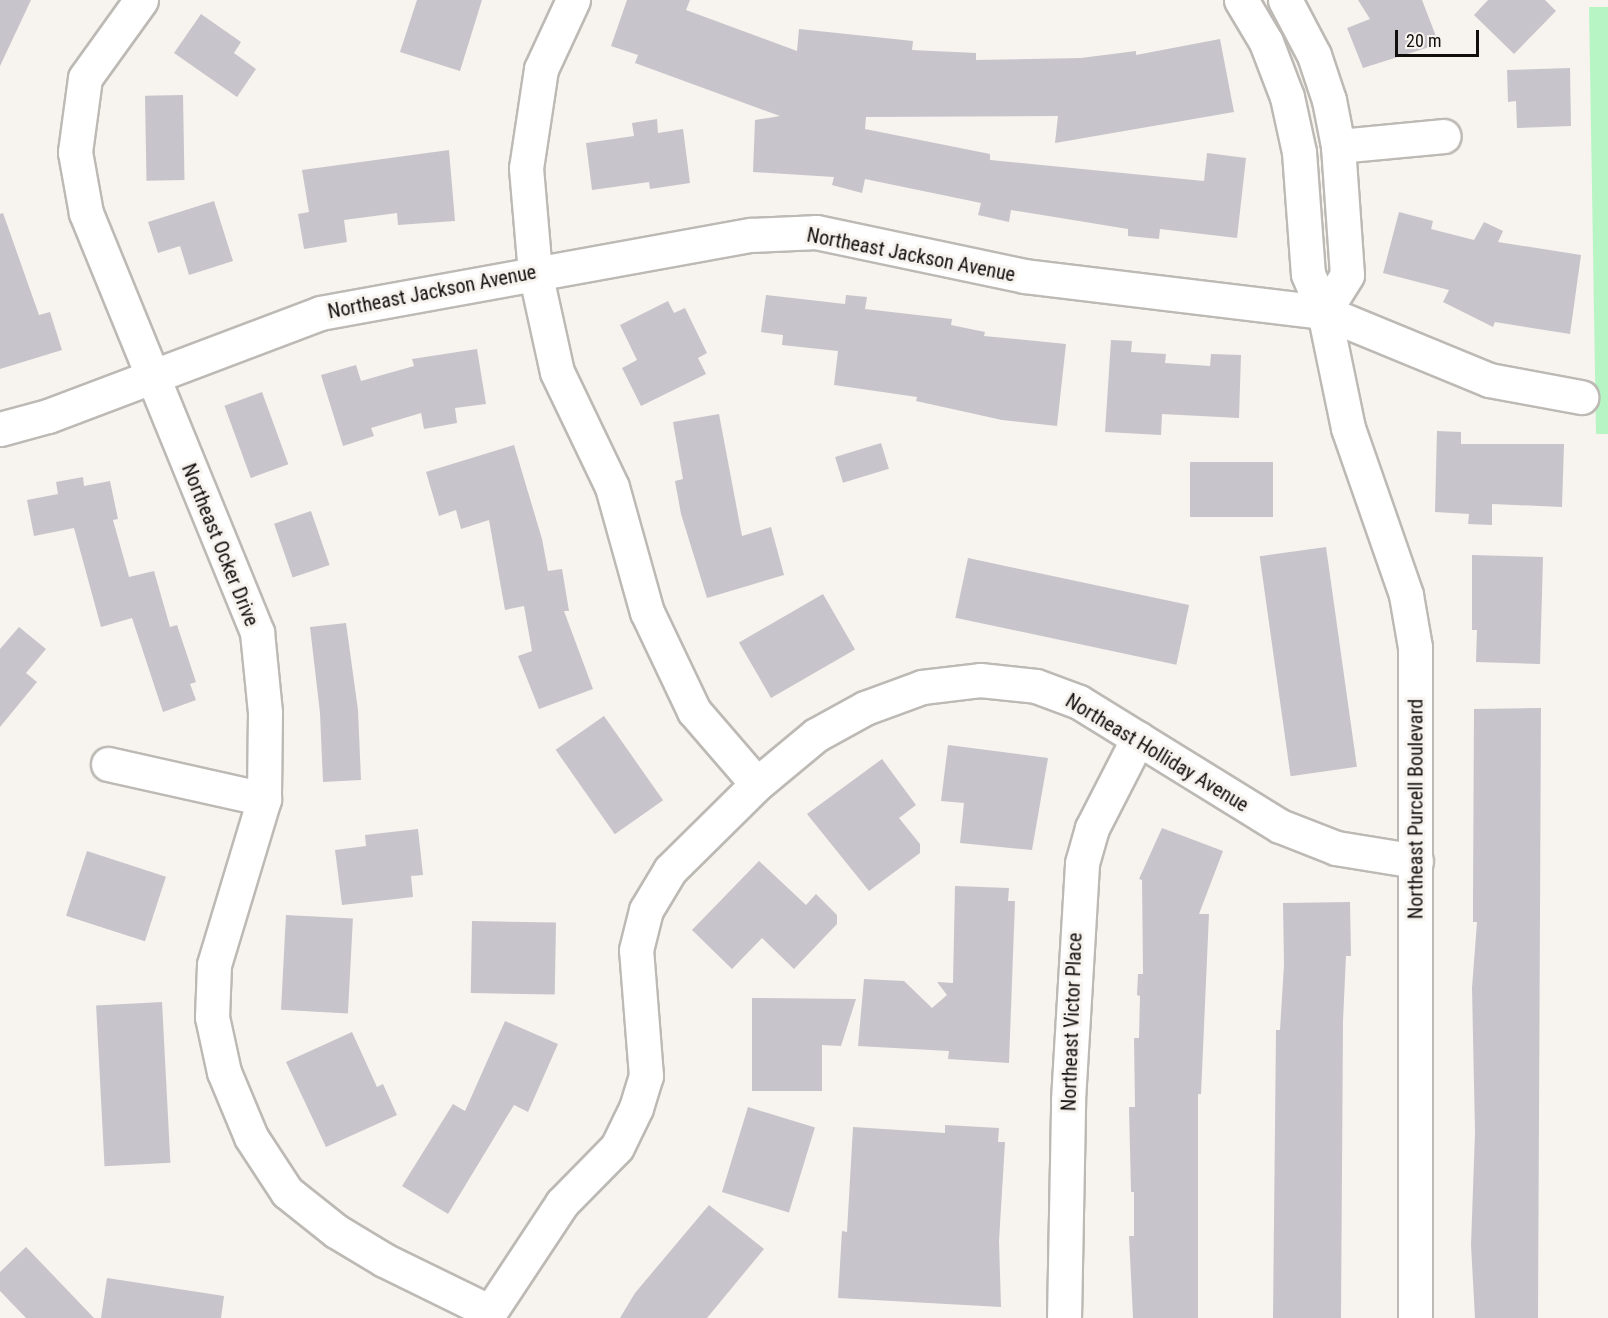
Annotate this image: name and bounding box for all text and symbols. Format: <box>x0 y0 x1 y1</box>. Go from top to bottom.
scale bar <box>1398 18 1482 56</box>
text: 20 m <box>1406 30 1441 51</box>
street label: Northeast Jackson Avenue <box>805 223 1017 287</box>
street label: Northeast Jackson Avenue <box>326 260 538 324</box>
street label: Northeast Ocker Drive <box>176 460 264 630</box>
street label: Northeast Holliday Avenue <box>1061 689 1253 817</box>
street label: Northeast Purcell Boulevard <box>1404 699 1428 919</box>
street label: Northeast Victor Place <box>1057 932 1087 1112</box>

